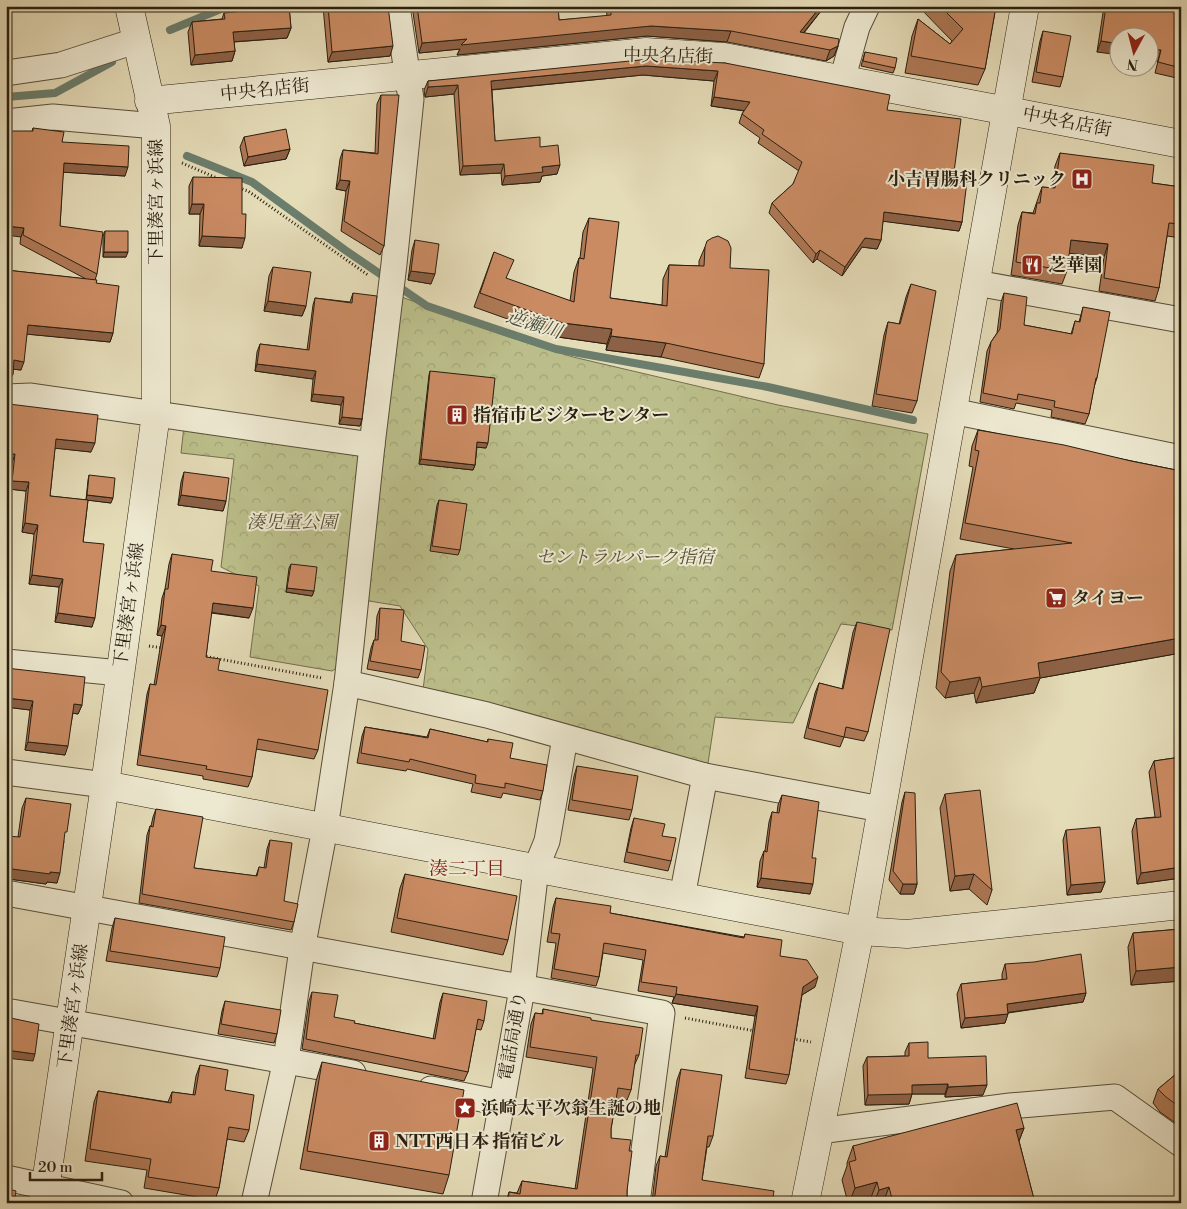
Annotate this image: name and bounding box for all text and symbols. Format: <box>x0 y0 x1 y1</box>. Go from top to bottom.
north arrow <box>1110 28 1160 78</box>
street label: 中央名店街 <box>623 44 713 68</box>
text: N <box>1126 54 1139 74</box>
street label: 中央名店街 <box>219 74 311 106</box>
street label: 中央名店街 <box>1021 102 1113 142</box>
street label: 下里湊宮ヶ浜線 <box>145 139 168 265</box>
hospital icon: 小吉胃腸科クリニック <box>1070 167 1094 191</box>
place label: 小吉胃腸科クリニック <box>887 168 1066 191</box>
restaurant icon: 芝華園 <box>1020 253 1044 277</box>
place label: 芝華園 <box>1048 254 1102 277</box>
water label: 逆瀬川 <box>503 304 567 345</box>
building icon: 指宿市ビジターセンター <box>445 403 469 427</box>
place label: 指宿市ビジターセンター <box>473 404 669 427</box>
park label: 湊児童公園 <box>247 511 340 534</box>
street label: 下里湊宮ヶ浜線 <box>109 541 149 669</box>
park label: セントラルパーク指宿 <box>536 546 717 569</box>
supermarket icon: タイヨー <box>1044 586 1068 610</box>
place label: タイヨー <box>1072 587 1144 610</box>
district label: 湊二丁目 <box>429 857 505 881</box>
street label: 下里湊宮ヶ浜線 <box>53 942 93 1070</box>
street label: 電話局通り <box>494 990 532 1082</box>
place icon: 浜崎太平次翁生誕の地 <box>453 1096 477 1120</box>
place label: 浜崎太平次翁生誕の地 <box>481 1097 661 1120</box>
building icon: NTT西日本 指宿ビル <box>367 1129 391 1153</box>
place label: NTT西日本 指宿ビル <box>395 1130 564 1153</box>
scale bar <box>30 1149 102 1181</box>
text: 20 m <box>38 1158 73 1177</box>

